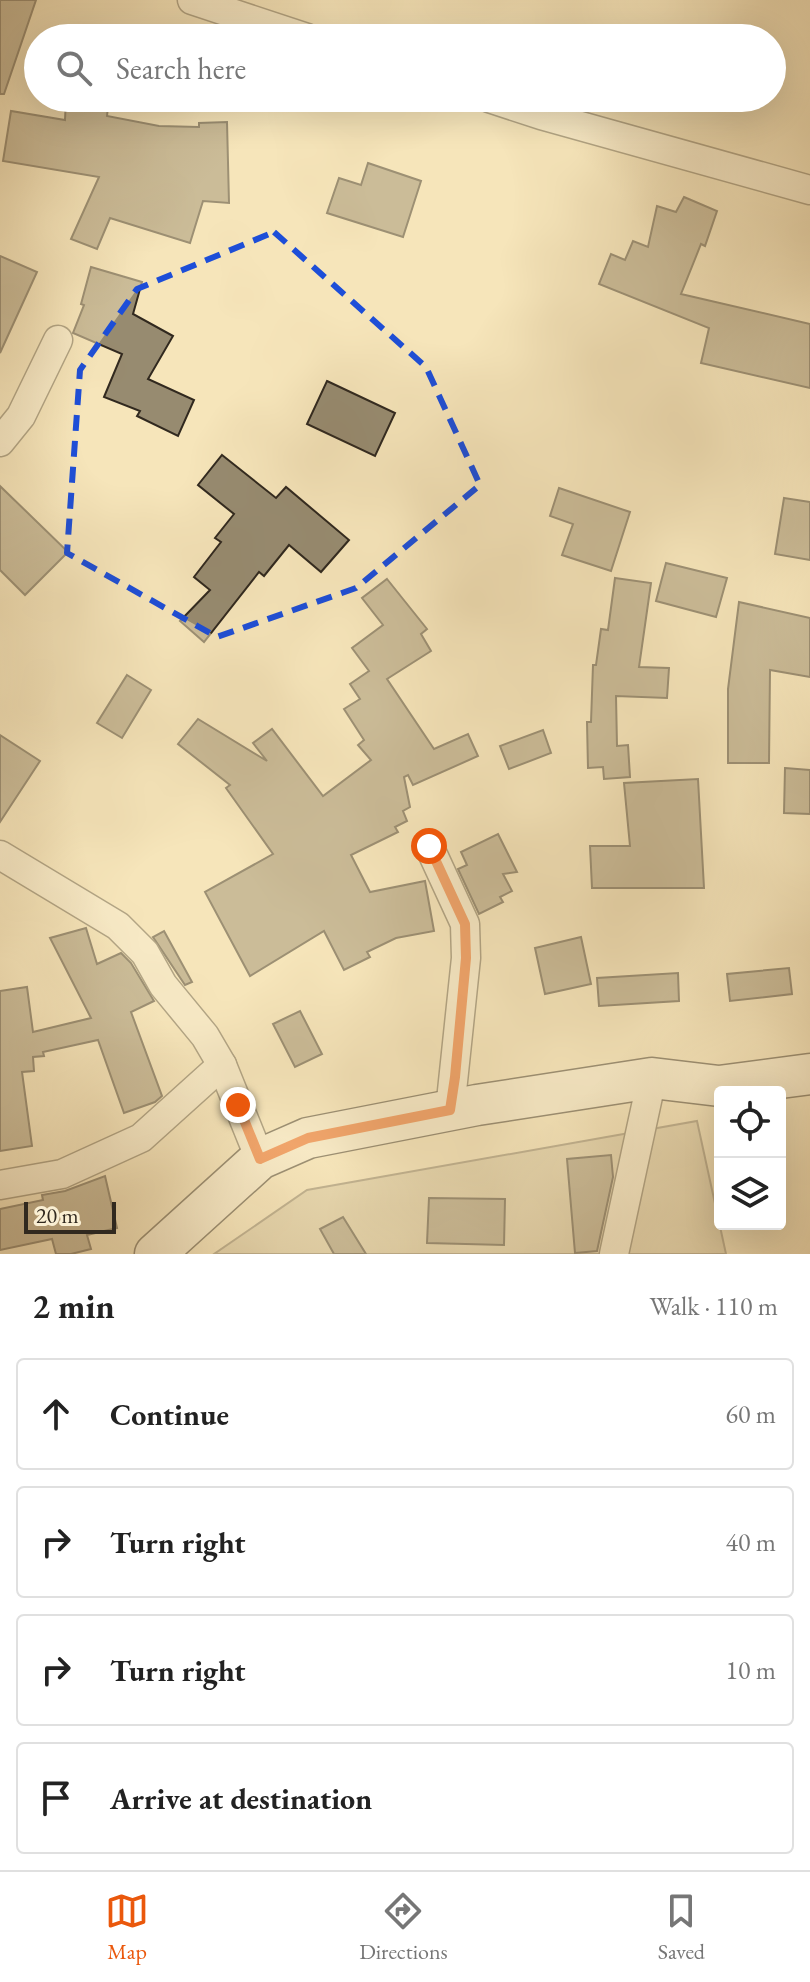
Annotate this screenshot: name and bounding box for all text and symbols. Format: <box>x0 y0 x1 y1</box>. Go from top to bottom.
search box <box>24 24 786 112</box>
icon: search <box>52 46 96 90</box>
text: Search here <box>116 49 246 88</box>
route start <box>411 828 447 864</box>
map controls <box>714 1086 786 1230</box>
button: locate <box>714 1086 786 1158</box>
route end <box>220 1087 256 1123</box>
button: layers <box>714 1158 786 1230</box>
scale bar <box>24 1198 116 1234</box>
text: 20 m <box>36 1201 79 1230</box>
text: 2 min <box>32 1284 115 1328</box>
text: Walk · 110 m <box>650 1289 778 1323</box>
icon: ahead <box>34 1392 78 1436</box>
text: Continue <box>110 1395 229 1434</box>
text: 60 m <box>726 1397 776 1431</box>
icon: right <box>34 1520 78 1564</box>
text: Turn right <box>110 1523 246 1562</box>
text: 40 m <box>726 1525 776 1559</box>
icon: right <box>34 1648 78 1692</box>
text: Turn right <box>110 1651 246 1690</box>
text: 10 m <box>726 1653 776 1687</box>
icon: arrive <box>34 1776 78 1820</box>
text: Arrive at destination <box>110 1779 372 1818</box>
tab: Map <box>105 1889 149 1966</box>
tab: Directions <box>359 1889 448 1966</box>
tab: Saved <box>658 1889 705 1966</box>

